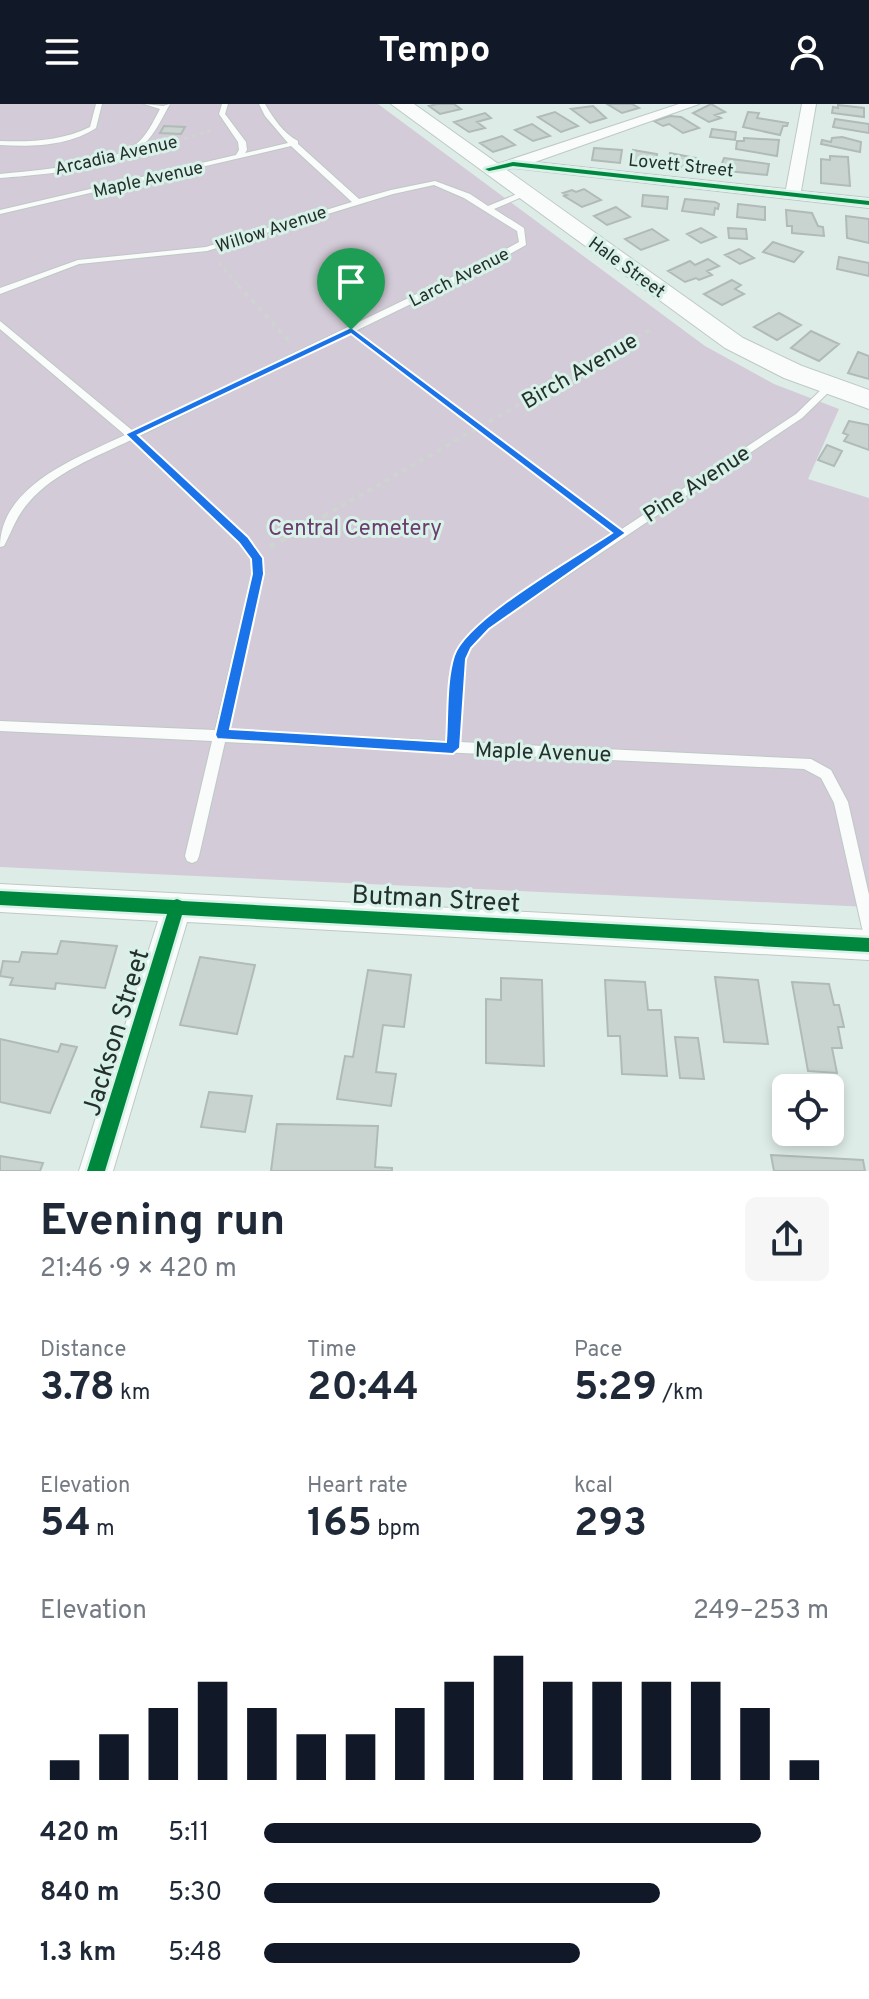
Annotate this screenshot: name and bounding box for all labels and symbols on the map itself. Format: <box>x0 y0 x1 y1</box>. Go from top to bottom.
street label: Arcadia Avenue <box>53 131 180 182</box>
street label: Lovett Street <box>627 150 735 183</box>
street label: Maple Avenue <box>91 157 205 204</box>
street label: Willow Avenue <box>213 202 330 259</box>
street label: Hale Street <box>583 233 669 304</box>
street label: Larch Avenue <box>406 243 514 313</box>
pin <box>317 248 385 330</box>
street label: Birch Avenue <box>518 328 643 416</box>
street label: Pine Avenue <box>639 441 756 530</box>
park label: Central Cemetery <box>268 516 442 543</box>
street label: Maple Avenue <box>474 738 612 769</box>
street label: Butman Street <box>351 880 521 921</box>
street label: Jackson Street <box>76 945 158 1120</box>

